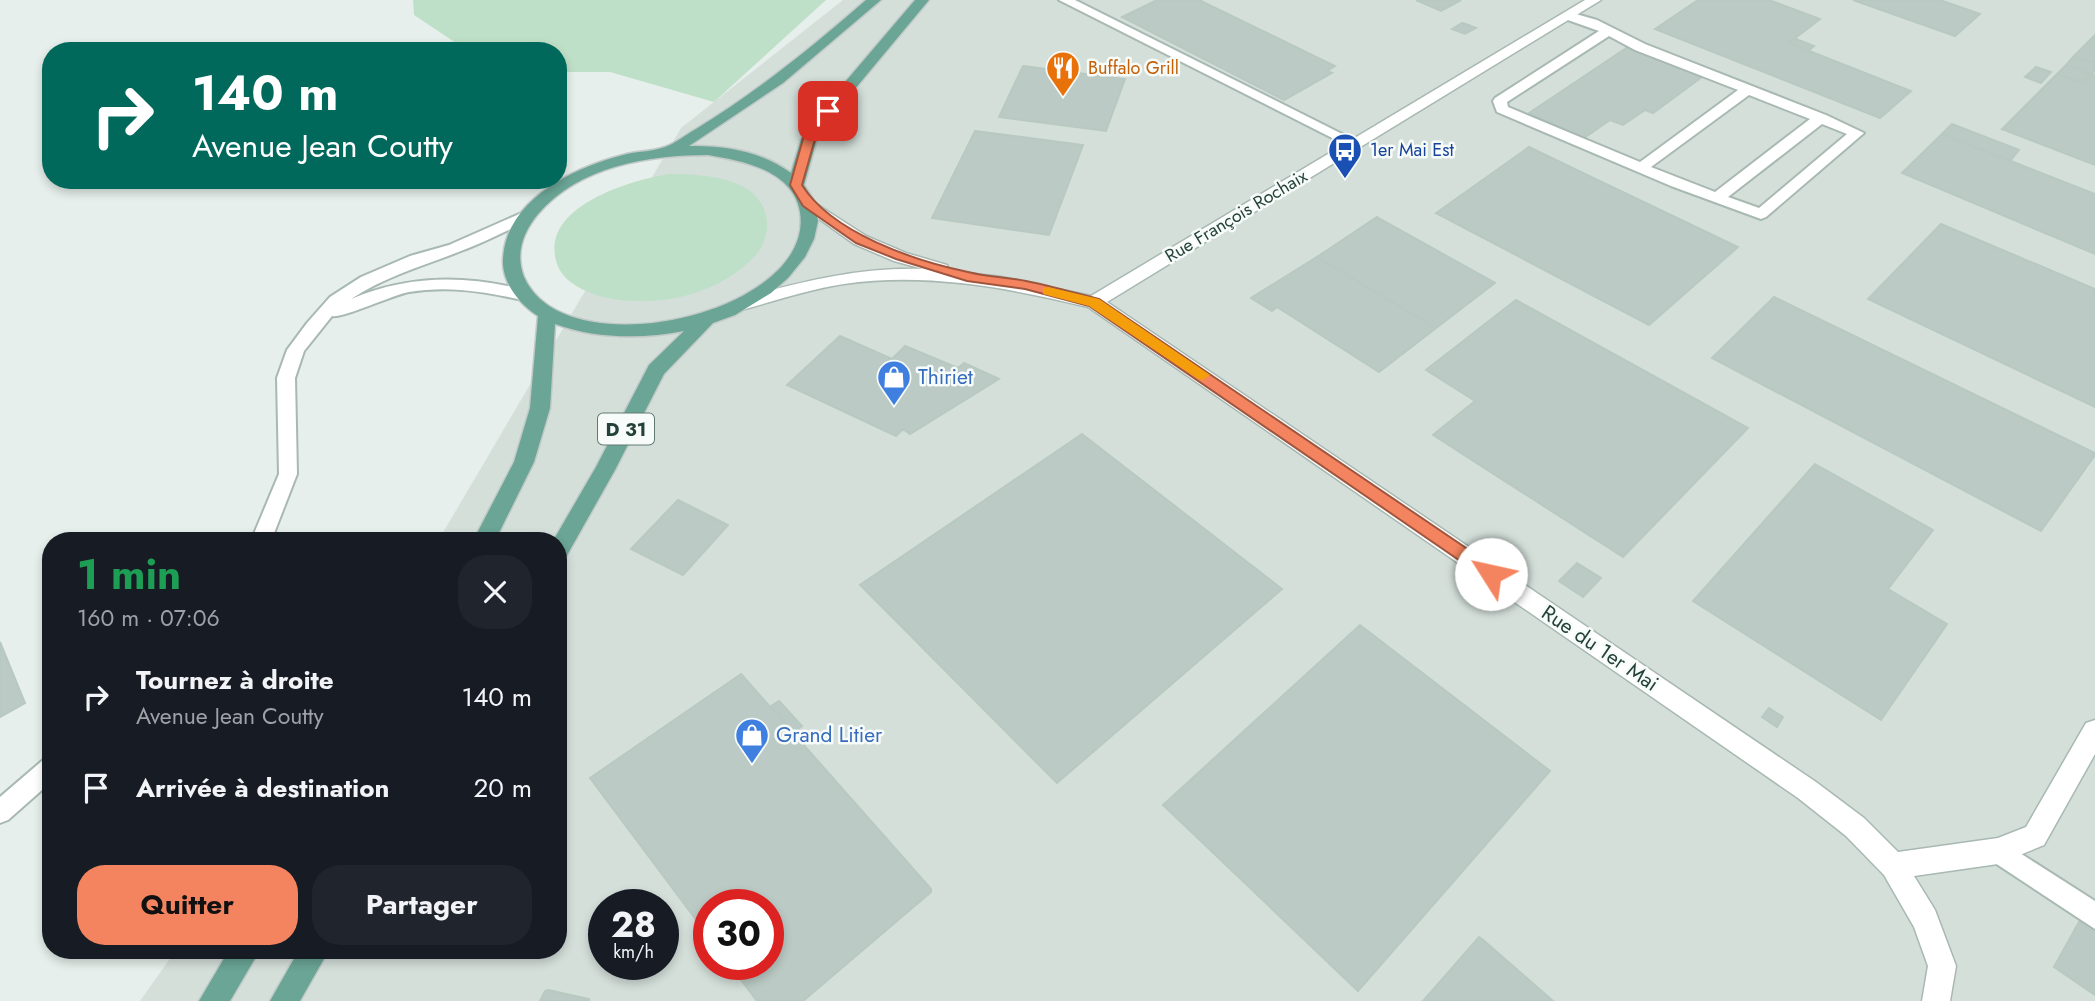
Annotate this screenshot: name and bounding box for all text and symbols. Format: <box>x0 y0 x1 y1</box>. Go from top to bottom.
restaurant icon: Buffalo Grill <box>1044 49 1082 98</box>
place label: Buffalo Grill <box>1088 55 1179 81</box>
text: 140 m <box>192 58 338 128</box>
icon: right <box>77 70 168 161</box>
pin <box>798 81 858 141</box>
icon: arrive <box>809 92 847 130</box>
text: Avenue Jean Coutty <box>192 123 453 169</box>
bus stop icon: 1er Mai Est <box>1326 131 1364 180</box>
place label: 1er Mai Est <box>1370 137 1454 163</box>
street label: Rue François Rochaix <box>1160 163 1312 269</box>
shop icon: Thiriet <box>875 358 913 407</box>
place label: Thiriet <box>918 362 973 392</box>
road number: D 31 <box>598 414 654 444</box>
position arrow <box>1454 537 1528 611</box>
text: 1 min <box>77 544 181 605</box>
button: close <box>458 555 532 629</box>
street label: Rue du 1er Mai <box>1535 598 1665 698</box>
text: 160 m · 07:06 <box>77 601 220 635</box>
text: Tournez à droite <box>136 661 334 699</box>
icon: right <box>77 678 115 716</box>
text: 140 m <box>461 678 532 716</box>
text: Avenue Jean Coutty <box>136 699 324 733</box>
shop icon: Grand Litier <box>733 716 771 765</box>
place label: Grand Litier <box>776 720 883 750</box>
icon: arrive <box>77 769 115 807</box>
text: Arrivée à destination <box>136 769 389 807</box>
text: 20 m <box>474 769 532 807</box>
button: Quitter <box>77 865 298 945</box>
button: Partager <box>312 865 532 945</box>
speed limit sign: 30 <box>693 889 784 980</box>
text: 28 <box>611 900 656 950</box>
text: km/h <box>613 939 654 965</box>

